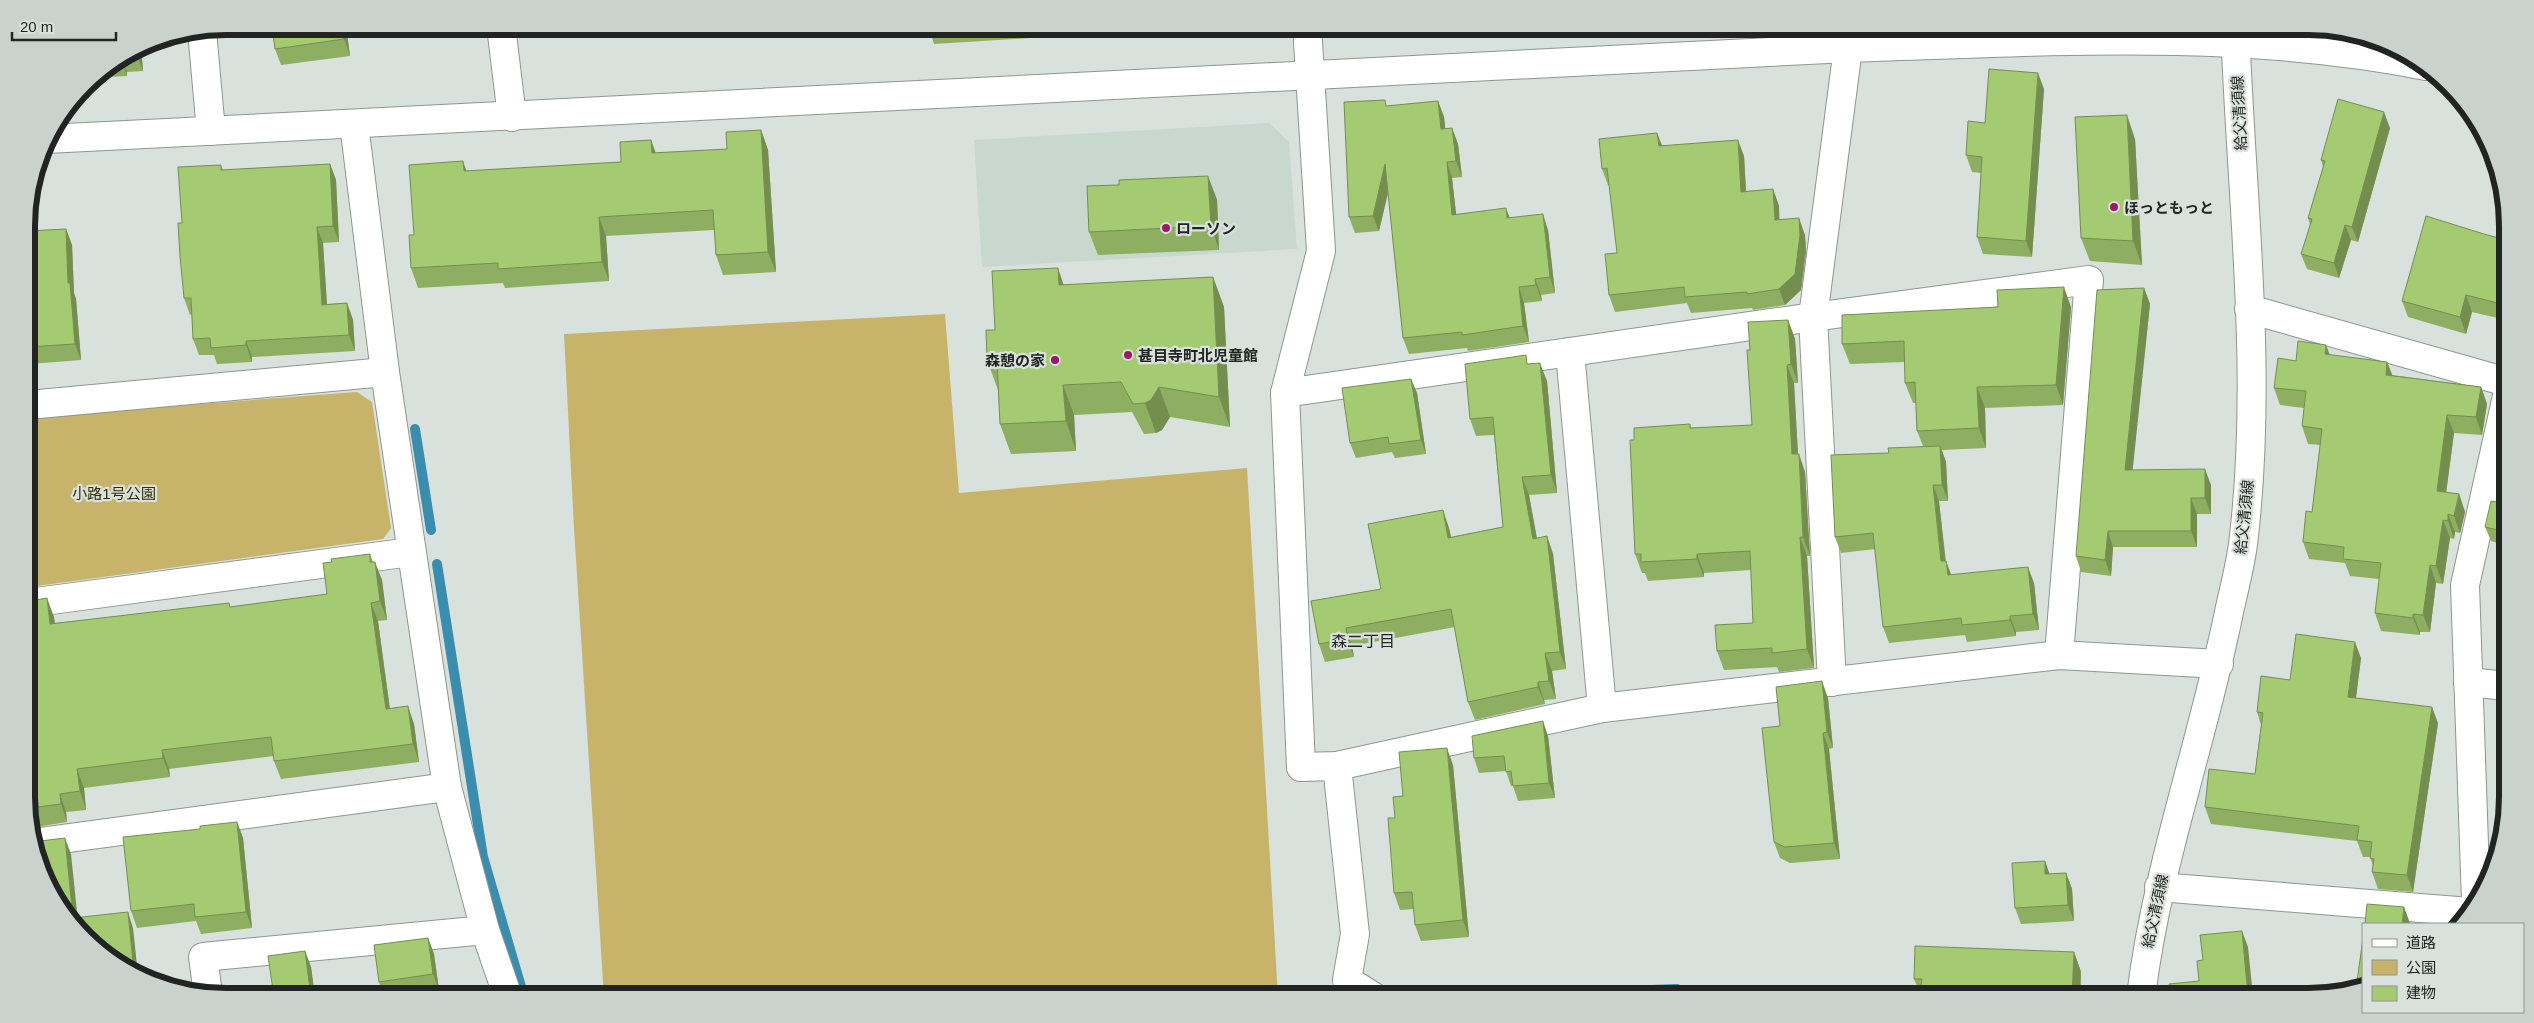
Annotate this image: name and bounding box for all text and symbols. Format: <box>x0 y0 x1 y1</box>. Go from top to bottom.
scale bar <box>12 10 116 42</box>
text: 20 m <box>20 18 53 35</box>
street label: 給父清須線 <box>2229 75 2249 151</box>
place label: ほっともっと <box>2124 199 2214 216</box>
marker: ほっともっと <box>2108 201 2120 213</box>
place label: ローソン <box>1176 220 1236 237</box>
marker: ローソン <box>1160 222 1172 234</box>
place label: 甚目寺町北児童館 <box>1138 347 1258 364</box>
marker: 甚目寺町北児童館 <box>1122 349 1134 361</box>
place label: 森憩の家 <box>985 352 1045 369</box>
marker: 森憩の家 <box>1049 354 1061 366</box>
street label: 給父清須線 <box>2232 479 2256 555</box>
park label: 小路1号公園 <box>72 485 156 502</box>
district label: 森二丁目 <box>1331 633 1395 650</box>
street label: 給父清須線 <box>2139 873 2171 949</box>
legend <box>2362 923 2524 1013</box>
text: 道路 <box>2406 934 2436 951</box>
text: 公園 <box>2406 959 2436 976</box>
text: 建物 <box>2406 984 2436 1001</box>

